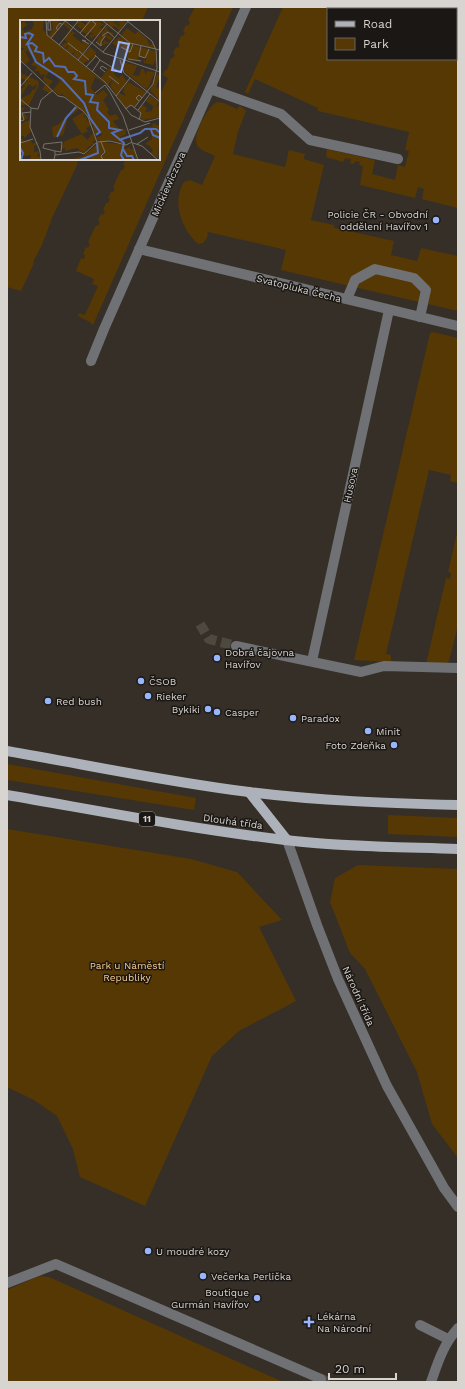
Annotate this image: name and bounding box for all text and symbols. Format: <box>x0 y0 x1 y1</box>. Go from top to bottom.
legend <box>327 8 457 60</box>
text: Road <box>363 17 392 31</box>
inset map <box>20 20 160 160</box>
text: Park <box>363 37 389 51</box>
street label: Mickiewiczova <box>149 150 188 218</box>
place label: Policie ČR - Obvodní oddělení Havířov 1 <box>327 209 428 232</box>
marker: Policie ČR - Obvodní oddělení Havířov 1 <box>431 215 441 225</box>
street label: Svatopluka Čecha <box>255 273 343 304</box>
street label: Husova <box>341 466 360 504</box>
place label: Dobrá čajovna Havířov <box>225 647 295 670</box>
marker: Dobrá čajovna Havířov <box>212 653 222 663</box>
marker: ČSOB <box>136 676 146 686</box>
place label: ČSOB <box>149 676 176 687</box>
marker: Rieker <box>143 691 153 701</box>
place label: Rieker <box>156 691 186 702</box>
marker: Red bush <box>43 696 53 706</box>
place label: Red bush <box>56 696 102 707</box>
place label: Bykiki <box>172 704 200 715</box>
marker: Bykiki <box>203 704 213 714</box>
marker: Casper <box>212 707 222 717</box>
place label: Casper <box>225 707 259 718</box>
marker: Paradox <box>288 713 298 723</box>
place label: Paradox <box>301 713 340 724</box>
marker: Minit <box>363 726 373 736</box>
place label: Minit <box>376 726 401 737</box>
place label: Foto Zdeňka <box>325 740 386 751</box>
marker: Foto Zdeňka <box>389 740 399 750</box>
road number: 11 <box>139 812 155 826</box>
street label: Dlouhá třída <box>202 812 264 831</box>
park label: Park u Náměstí Republiky <box>90 960 165 983</box>
street label: Národní třída <box>340 965 377 1028</box>
marker: U moudré kozy <box>143 1246 153 1256</box>
place label: U moudré kozy <box>156 1246 230 1257</box>
marker: Večerka Perlička <box>198 1271 208 1281</box>
place label: Večerka Perlička <box>211 1271 291 1282</box>
place label: Boutique Gurmán Havířov <box>171 1287 250 1310</box>
marker: Boutique Gurmán Havířov <box>252 1293 262 1303</box>
place label: Lékárna Na Národní <box>317 1311 371 1334</box>
marker: Lékárna Na Národní <box>304 1317 314 1327</box>
scale bar <box>329 1355 396 1381</box>
text: 20 m <box>335 1362 365 1376</box>

